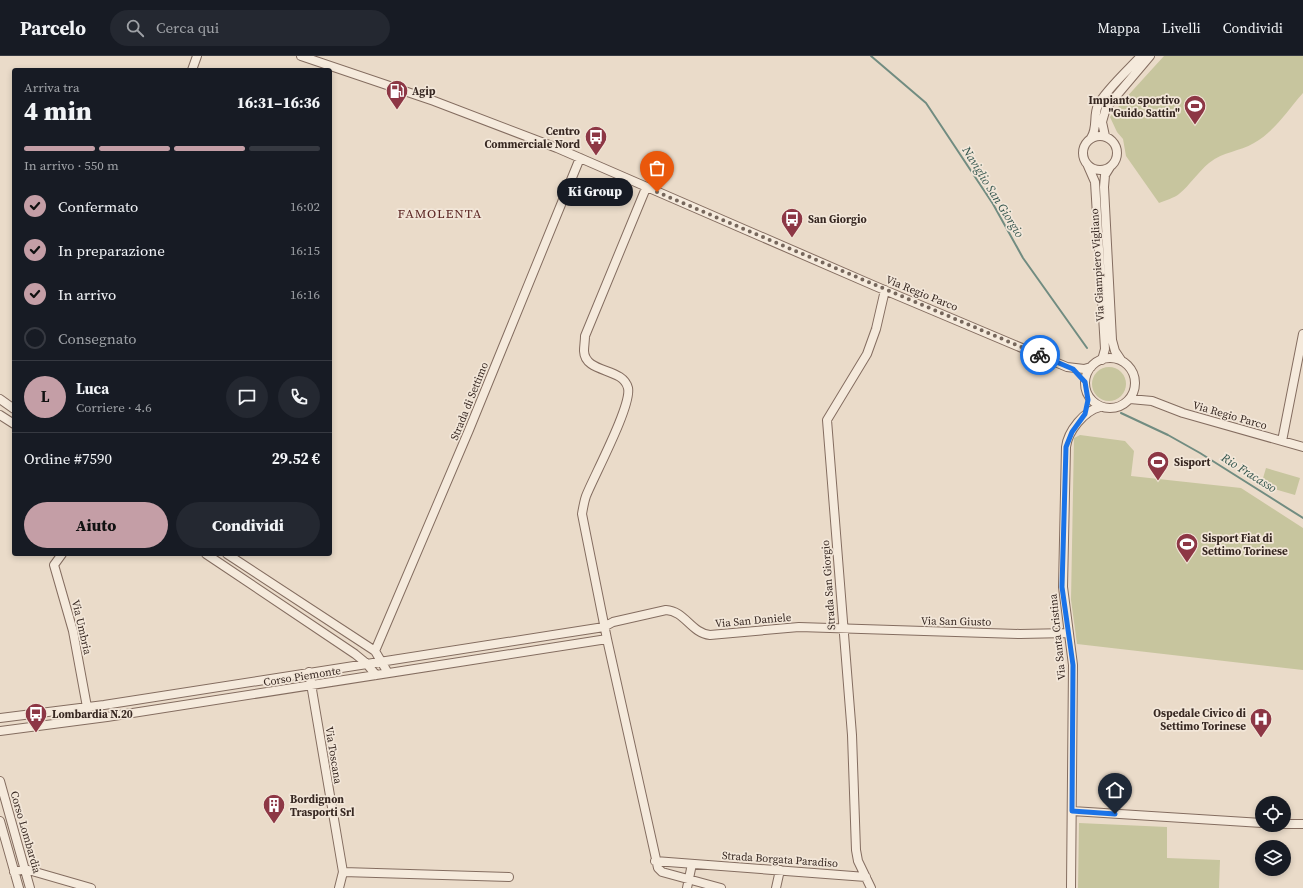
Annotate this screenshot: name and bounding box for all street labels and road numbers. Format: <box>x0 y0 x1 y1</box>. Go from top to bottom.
street label: Via Giampiero Vigliano <box>1087 208 1108 322</box>
street label: Via Regio Parco <box>883 272 960 315</box>
street label: Strada di Settimo <box>447 360 492 443</box>
street label: Via Regio Parco <box>1191 398 1269 433</box>
street label: Strada San Giorgio <box>818 539 839 631</box>
street label: Via Santa Cristina <box>1045 593 1069 681</box>
street label: Via Umbria <box>68 598 95 656</box>
street label: Via San Daniele <box>714 610 792 631</box>
street label: Via San Giusto <box>921 613 991 630</box>
street label: Corso Piemonte <box>262 663 342 690</box>
street label: Via Toscana <box>322 725 346 785</box>
street label: Corso Lombardia <box>7 789 45 875</box>
street label: Strada Borgata Paradiso <box>721 848 839 871</box>

